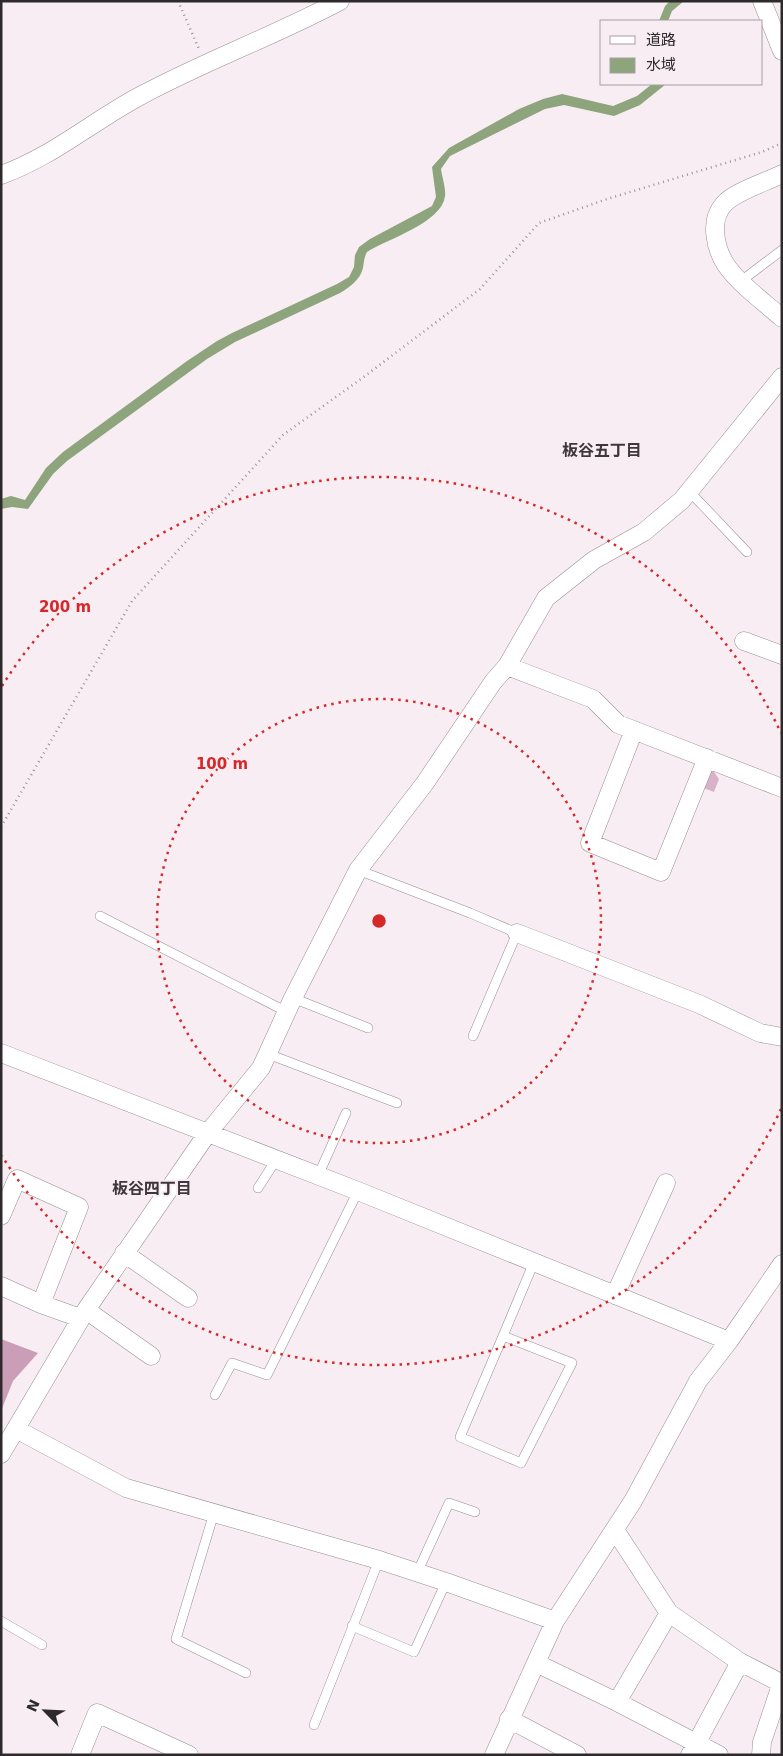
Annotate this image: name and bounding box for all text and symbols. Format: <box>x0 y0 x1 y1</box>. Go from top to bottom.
legend <box>600 20 763 85</box>
text: 道路 <box>646 31 676 49</box>
text: 水域 <box>646 56 676 74</box>
district label: 板谷五丁目 <box>562 441 642 460</box>
text: 200 m <box>39 598 91 616</box>
text: 100 m <box>196 755 248 773</box>
centre of rings <box>370 912 388 930</box>
district label: 板谷四丁目 <box>112 1179 192 1198</box>
north arrow <box>20 1686 70 1736</box>
text: N <box>23 1697 43 1714</box>

